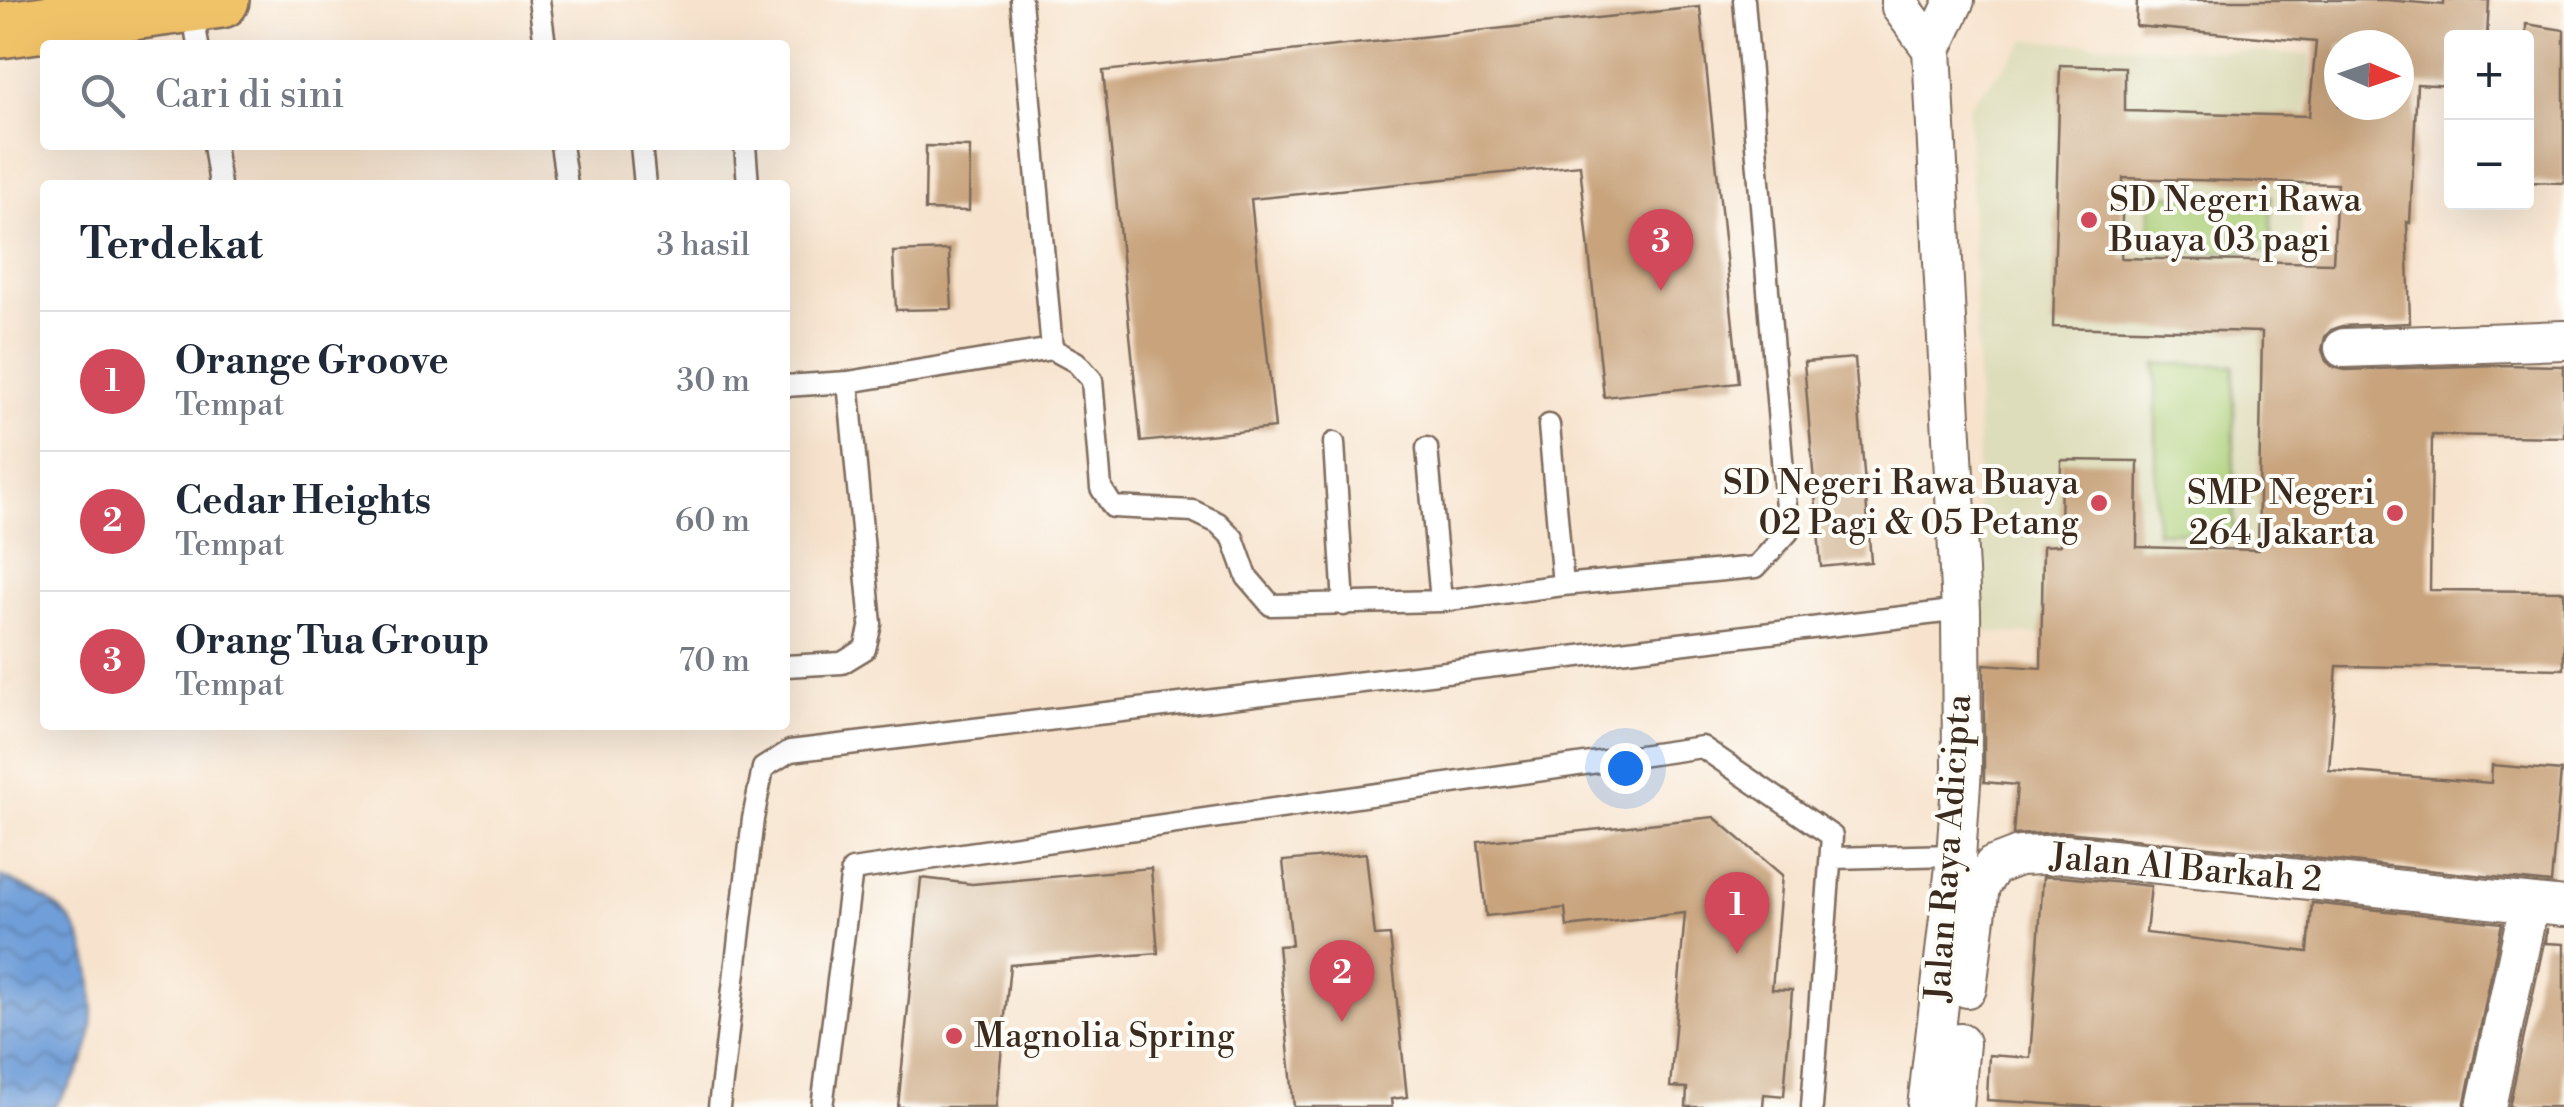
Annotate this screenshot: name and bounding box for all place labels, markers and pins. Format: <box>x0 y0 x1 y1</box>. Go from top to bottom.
place label: SD Negeri Rawa Buaya 03 pagi <box>2108 179 2362 262</box>
pin: 3 <box>1628 208 1694 291</box>
marker: SD Negeri Rawa Buaya 03 pagi <box>2078 209 2100 231</box>
place label: SD Negeri Rawa Buaya 02 Pagi & 05 Petang <box>1723 462 2079 545</box>
place label: SMP Negeri 264 Jakarta <box>2187 472 2375 555</box>
marker: SD Negeri Rawa Buaya 02 Pagi & 05 Petang <box>2088 492 2110 514</box>
marker: SMP Negeri 264 Jakarta <box>2384 502 2406 524</box>
pin: 1 <box>1704 872 1770 954</box>
pin: 2 <box>1310 940 1374 1022</box>
place label: Magnolia Spring <box>974 1015 1235 1058</box>
marker: Magnolia Spring <box>943 1025 965 1047</box>

